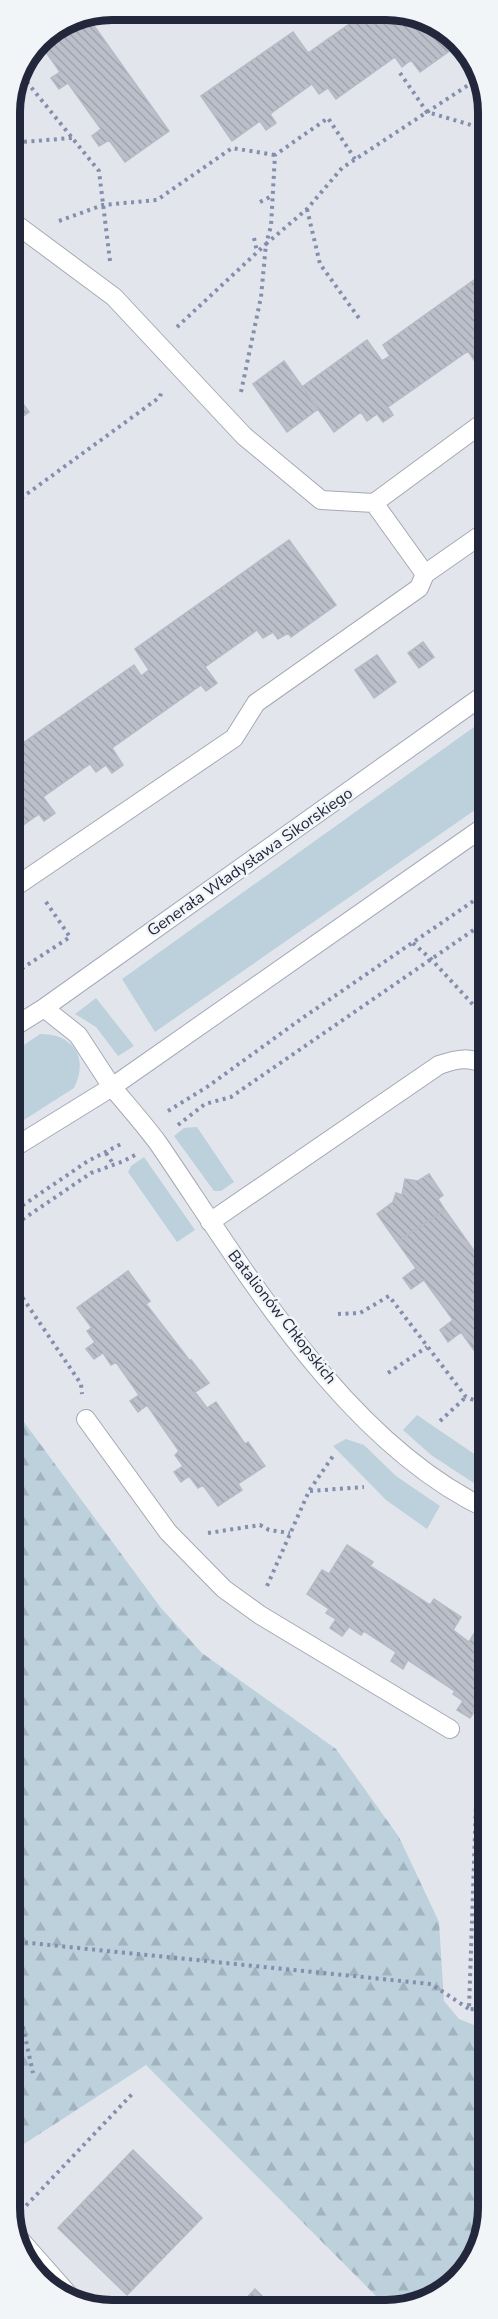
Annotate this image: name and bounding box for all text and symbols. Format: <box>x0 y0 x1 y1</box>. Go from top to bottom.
street label: Generała Władysława Sikorskiego <box>143 782 357 942</box>
street label: Batalionów Chłopskich <box>223 1245 341 1389</box>

